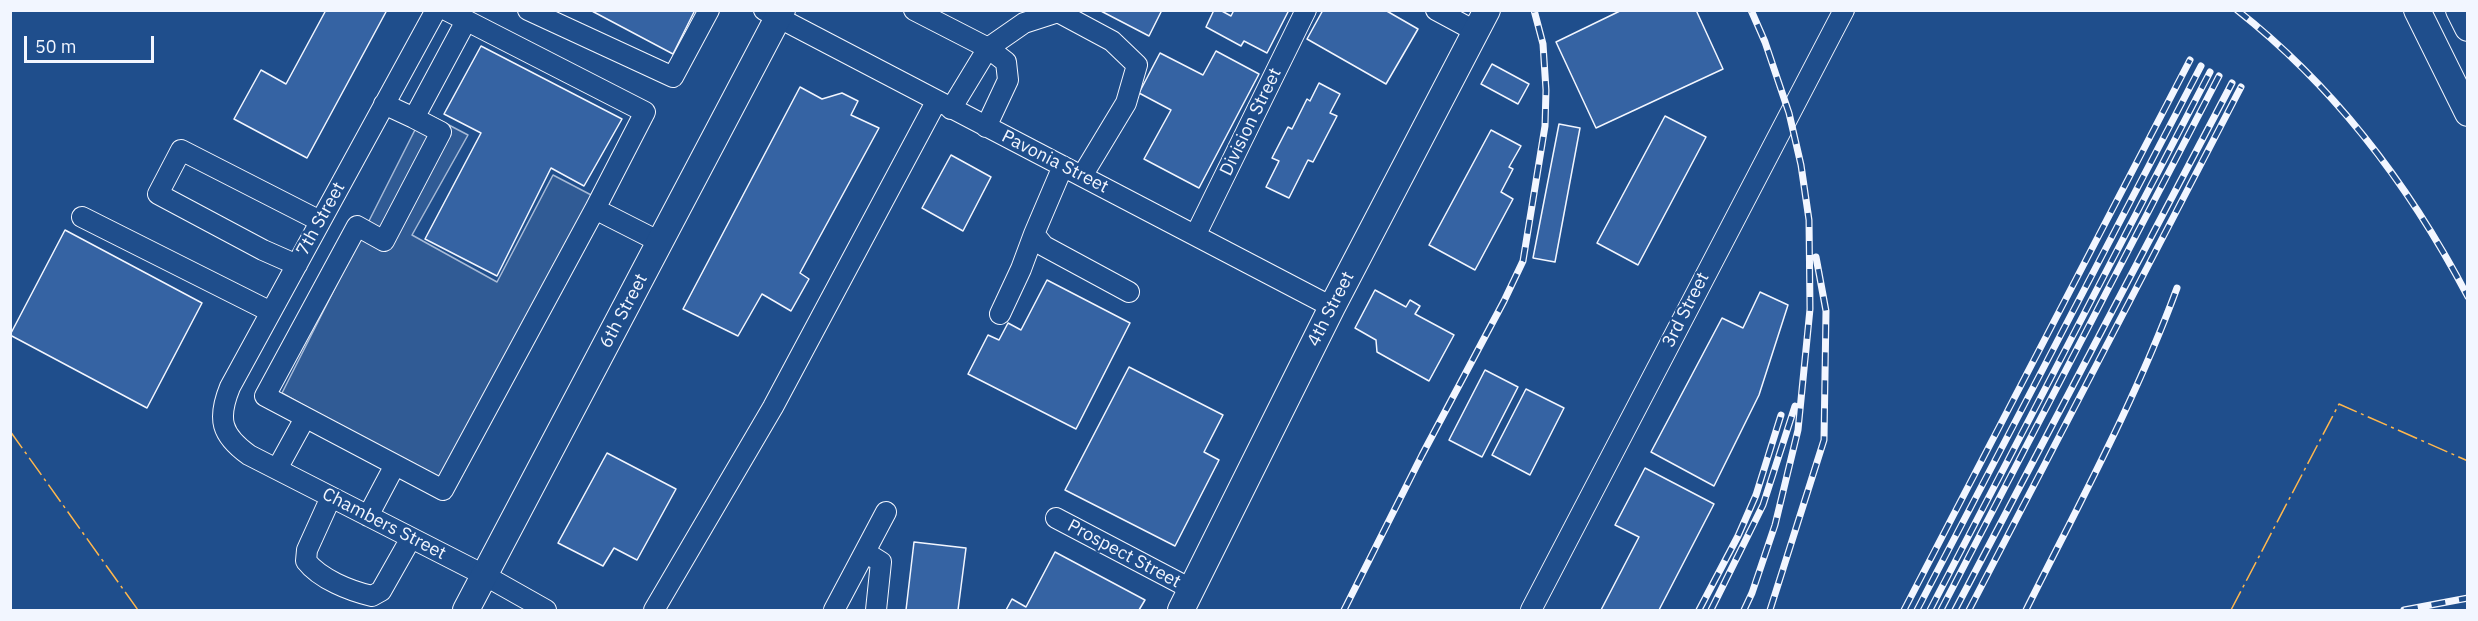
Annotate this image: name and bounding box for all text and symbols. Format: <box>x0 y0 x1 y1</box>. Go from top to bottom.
scale bar <box>27 24 158 62</box>
text: 50 m <box>35 35 77 58</box>
street label: Division Street <box>1216 65 1286 179</box>
street label: Pavonia Street <box>998 126 1112 198</box>
street label: 7th Street <box>292 178 350 260</box>
street label: 4th Street <box>1303 268 1359 350</box>
street label: 3rd Street <box>1658 269 1714 351</box>
street label: 6th Street <box>595 270 653 352</box>
street label: Chambers Street <box>318 483 450 565</box>
street label: Prospect Street <box>1064 515 1184 593</box>

